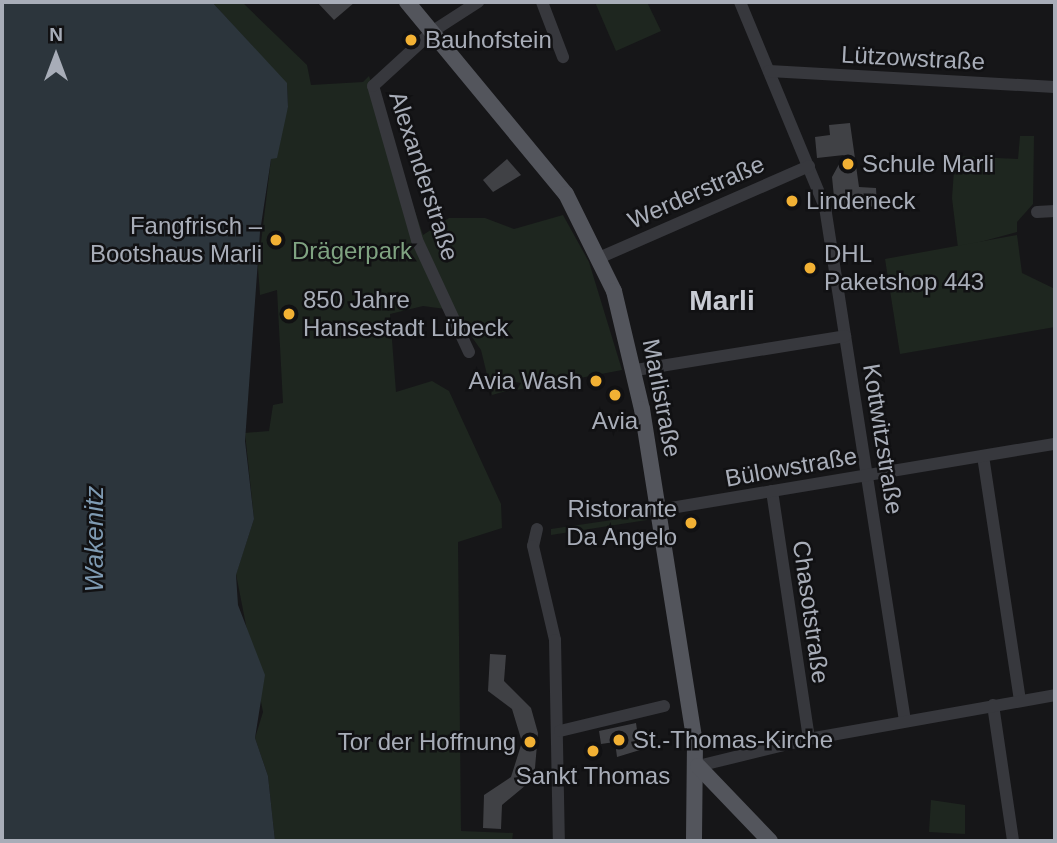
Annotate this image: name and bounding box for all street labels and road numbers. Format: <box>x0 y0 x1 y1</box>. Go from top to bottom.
street label: Lützowstraße <box>840 40 986 76</box>
street label: Alexanderstraße <box>383 88 465 264</box>
street label: Werderstraße <box>623 149 769 235</box>
street label: Marlistraße <box>636 336 688 460</box>
street label: Kottwitzstraße <box>857 362 909 516</box>
street label: Bülowstraße <box>723 441 859 493</box>
street label: Chasotstraße <box>787 539 835 685</box>

